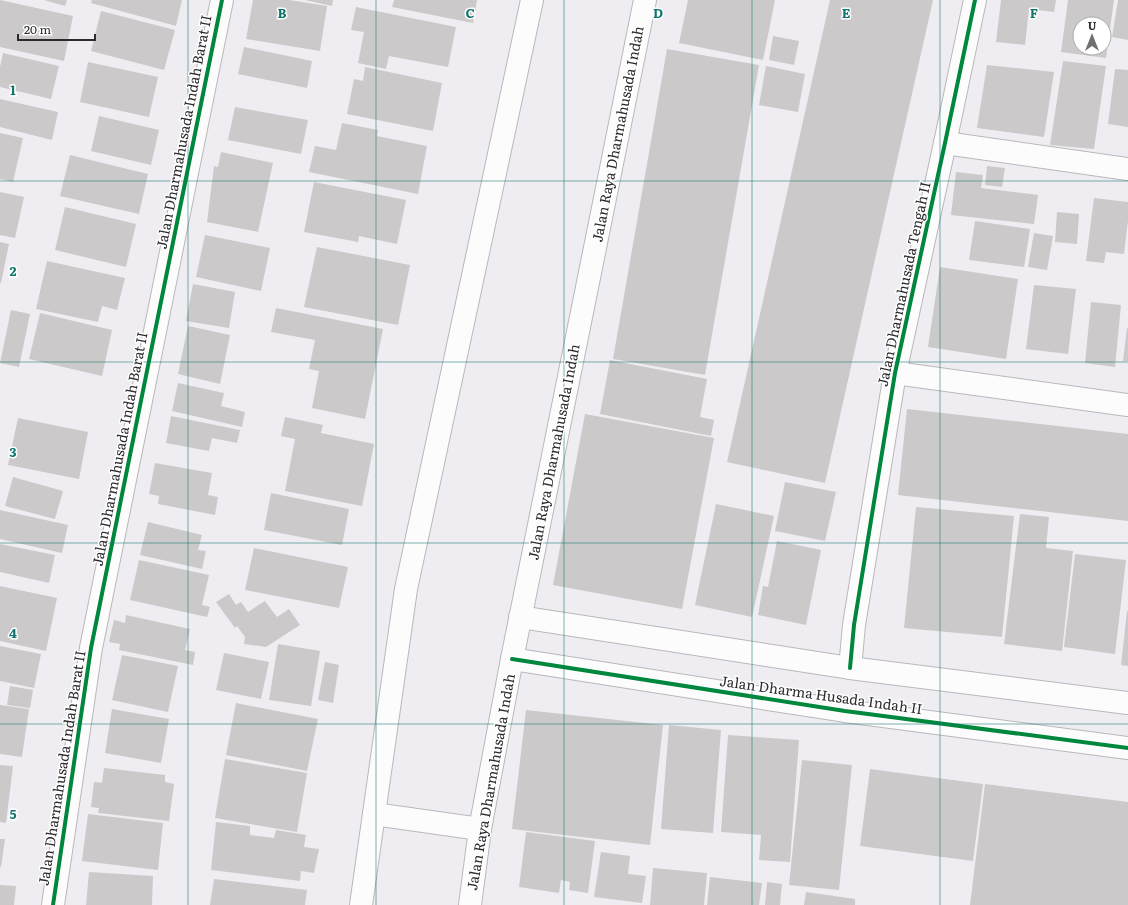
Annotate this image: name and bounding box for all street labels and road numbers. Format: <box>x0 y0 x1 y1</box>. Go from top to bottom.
street label: Jalan Dharmahusada Indah Barat II <box>150 13 216 251</box>
street label: Jalan Raya Dharmahusada Indah <box>586 24 648 244</box>
street label: Jalan Dharmahusada Tengah II <box>872 179 935 388</box>
street label: Jalan Dharmahusada Indah Barat II <box>86 330 152 568</box>
street label: Jalan Raya Dharmahusada Indah <box>522 342 584 562</box>
street label: Jalan Dharmahusada Indah Barat II <box>33 649 90 887</box>
street label: Jalan Dharma Husada Indah II <box>719 670 924 718</box>
street label: Jalan Raya Dharmahusada Indah <box>461 672 519 892</box>

